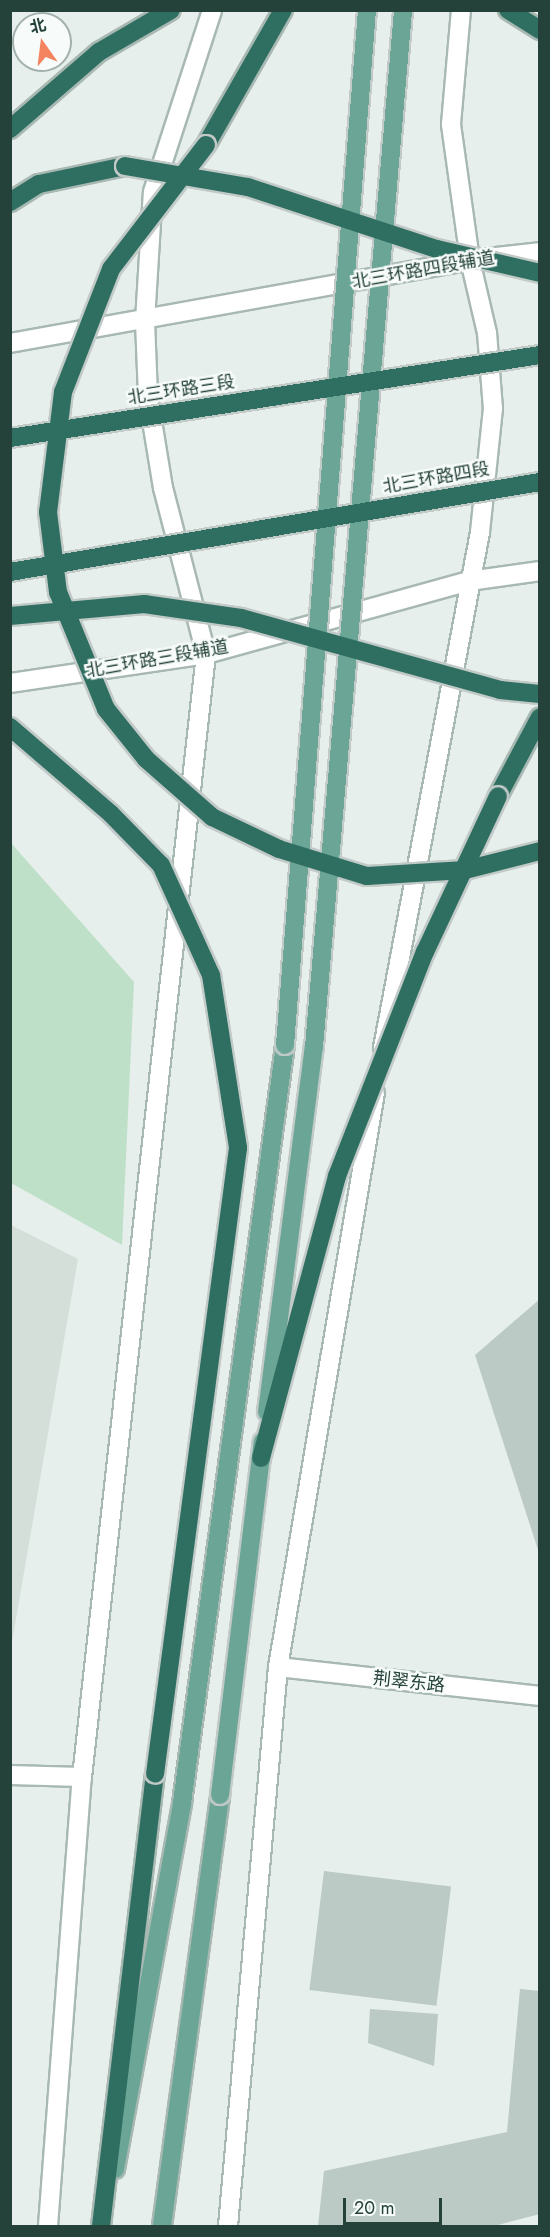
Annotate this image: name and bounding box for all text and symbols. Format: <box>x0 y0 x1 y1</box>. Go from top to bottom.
north arrow <box>12 12 72 72</box>
text: 北 <box>27 13 49 39</box>
street label: 北三环路四段辅道 <box>350 247 496 293</box>
street label: 北三环路三段 <box>126 371 236 409</box>
street label: 北三环路四段 <box>381 458 491 498</box>
street label: 北三环路三段辅道 <box>84 636 230 682</box>
street label: 荆翠东路 <box>372 1667 446 1697</box>
scale bar <box>346 2186 445 2224</box>
text: 20 m <box>354 2195 394 2221</box>

